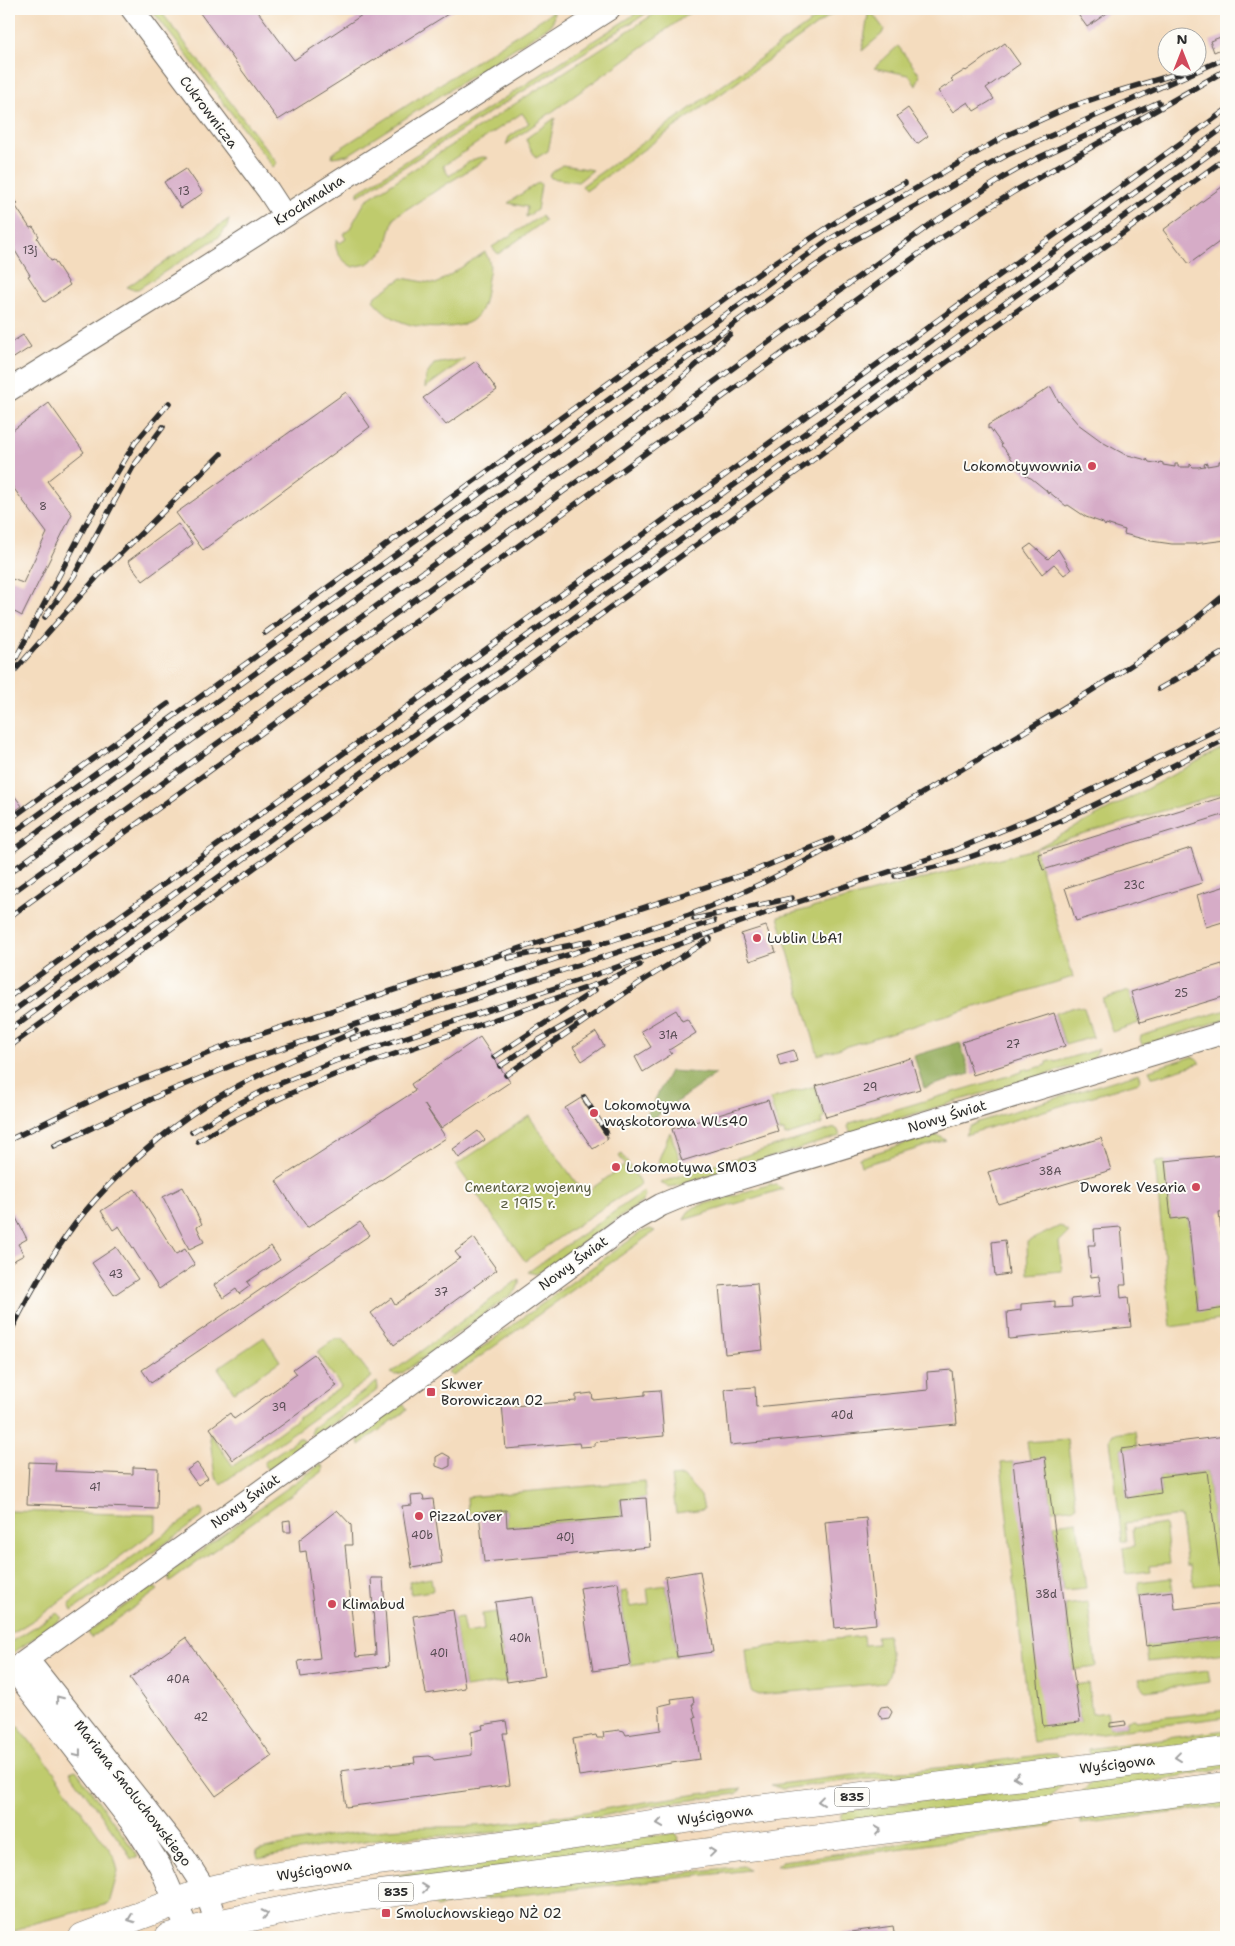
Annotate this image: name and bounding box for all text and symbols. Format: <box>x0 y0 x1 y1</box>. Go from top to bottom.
north arrow <box>1158 28 1208 78</box>
text: N <box>1176 30 1188 48</box>
street label: Cukrownicza <box>176 72 242 152</box>
street label: Krochmalna <box>270 170 348 229</box>
house number: 13 <box>178 184 190 199</box>
house number: 13j <box>23 243 37 258</box>
place label: Lokomotywownia <box>963 457 1082 475</box>
marker: Lokomotywownia <box>1086 460 1098 472</box>
house number: 8 <box>39 499 47 514</box>
house number: 23C <box>1123 878 1145 893</box>
place label: Lublin LbA1 <box>767 929 842 947</box>
marker: Lublin LbA1 <box>751 932 763 944</box>
house number: 25 <box>1174 986 1188 1001</box>
house number: 31A <box>658 1028 678 1043</box>
house number: 27 <box>1006 1037 1021 1052</box>
house number: 29 <box>863 1080 877 1095</box>
street label: Nowy Świat <box>905 1095 989 1137</box>
place label: Lokomotywa wąskotorowa WLs40 <box>604 1096 748 1130</box>
marker: Lokomotywa wąskotorowa WLs40 <box>588 1107 600 1119</box>
place label: Lokomotywa SM03 <box>626 1158 757 1176</box>
marker: Lokomotywa SM03 <box>610 1161 622 1173</box>
house number: 38A <box>1038 1164 1062 1179</box>
park label: Cmentarz wojenny z 1915 r. <box>464 1178 592 1212</box>
place label: Dworek Vesaria <box>1080 1178 1186 1196</box>
marker: Dworek Vesaria <box>1190 1181 1202 1193</box>
street label: Nowy Świat <box>535 1232 611 1294</box>
house number: 43 <box>109 1267 123 1282</box>
house number: 37 <box>434 1285 449 1300</box>
place label: Skwer Borowiczan 02 <box>441 1375 543 1409</box>
marker: Skwer Borowiczan 02 <box>425 1386 437 1398</box>
house number: 39 <box>272 1400 286 1415</box>
house number: 40d <box>831 1408 853 1423</box>
street label: Nowy Świat <box>207 1470 283 1532</box>
house number: 41 <box>89 1480 101 1495</box>
place label: PizzaLover <box>429 1507 503 1525</box>
marker: PizzaLover <box>413 1510 425 1522</box>
house number: 40b <box>411 1528 433 1543</box>
house number: 40j <box>556 1530 574 1545</box>
house number: 38d <box>1035 1587 1057 1602</box>
place label: Klimabud <box>342 1595 405 1613</box>
marker: Klimabud <box>326 1598 338 1610</box>
house number: 40h <box>509 1631 531 1646</box>
house number: 40i <box>430 1646 448 1661</box>
house number: 40A <box>166 1672 190 1687</box>
one-way arrow <box>56 1695 65 1705</box>
house number: 42 <box>194 1710 208 1725</box>
street label: Mariana Smoluchowskiego <box>70 1716 196 1870</box>
one-way arrow <box>73 1748 81 1757</box>
street label: Wyścigowa <box>1078 1750 1156 1778</box>
one-way arrow <box>1174 1751 1182 1762</box>
one-way arrow <box>1012 1771 1020 1782</box>
road number: 835 <box>834 1788 870 1806</box>
one-way arrow <box>816 1795 824 1806</box>
street label: Wyścigowa <box>676 1801 754 1829</box>
one-way arrow <box>655 1817 664 1827</box>
one-way arrow <box>874 1825 882 1836</box>
one-way arrow <box>708 1847 716 1858</box>
street label: Wyścigowa <box>275 1855 353 1885</box>
road number: 835 <box>378 1882 414 1901</box>
one-way arrow <box>422 1883 430 1894</box>
place label: Smoluchowskiego NŻ 02 <box>396 1904 562 1922</box>
marker: Smoluchowskiego NŻ 02 <box>380 1907 392 1919</box>
one-way arrow <box>261 1909 269 1920</box>
one-way arrow <box>127 1913 136 1923</box>

